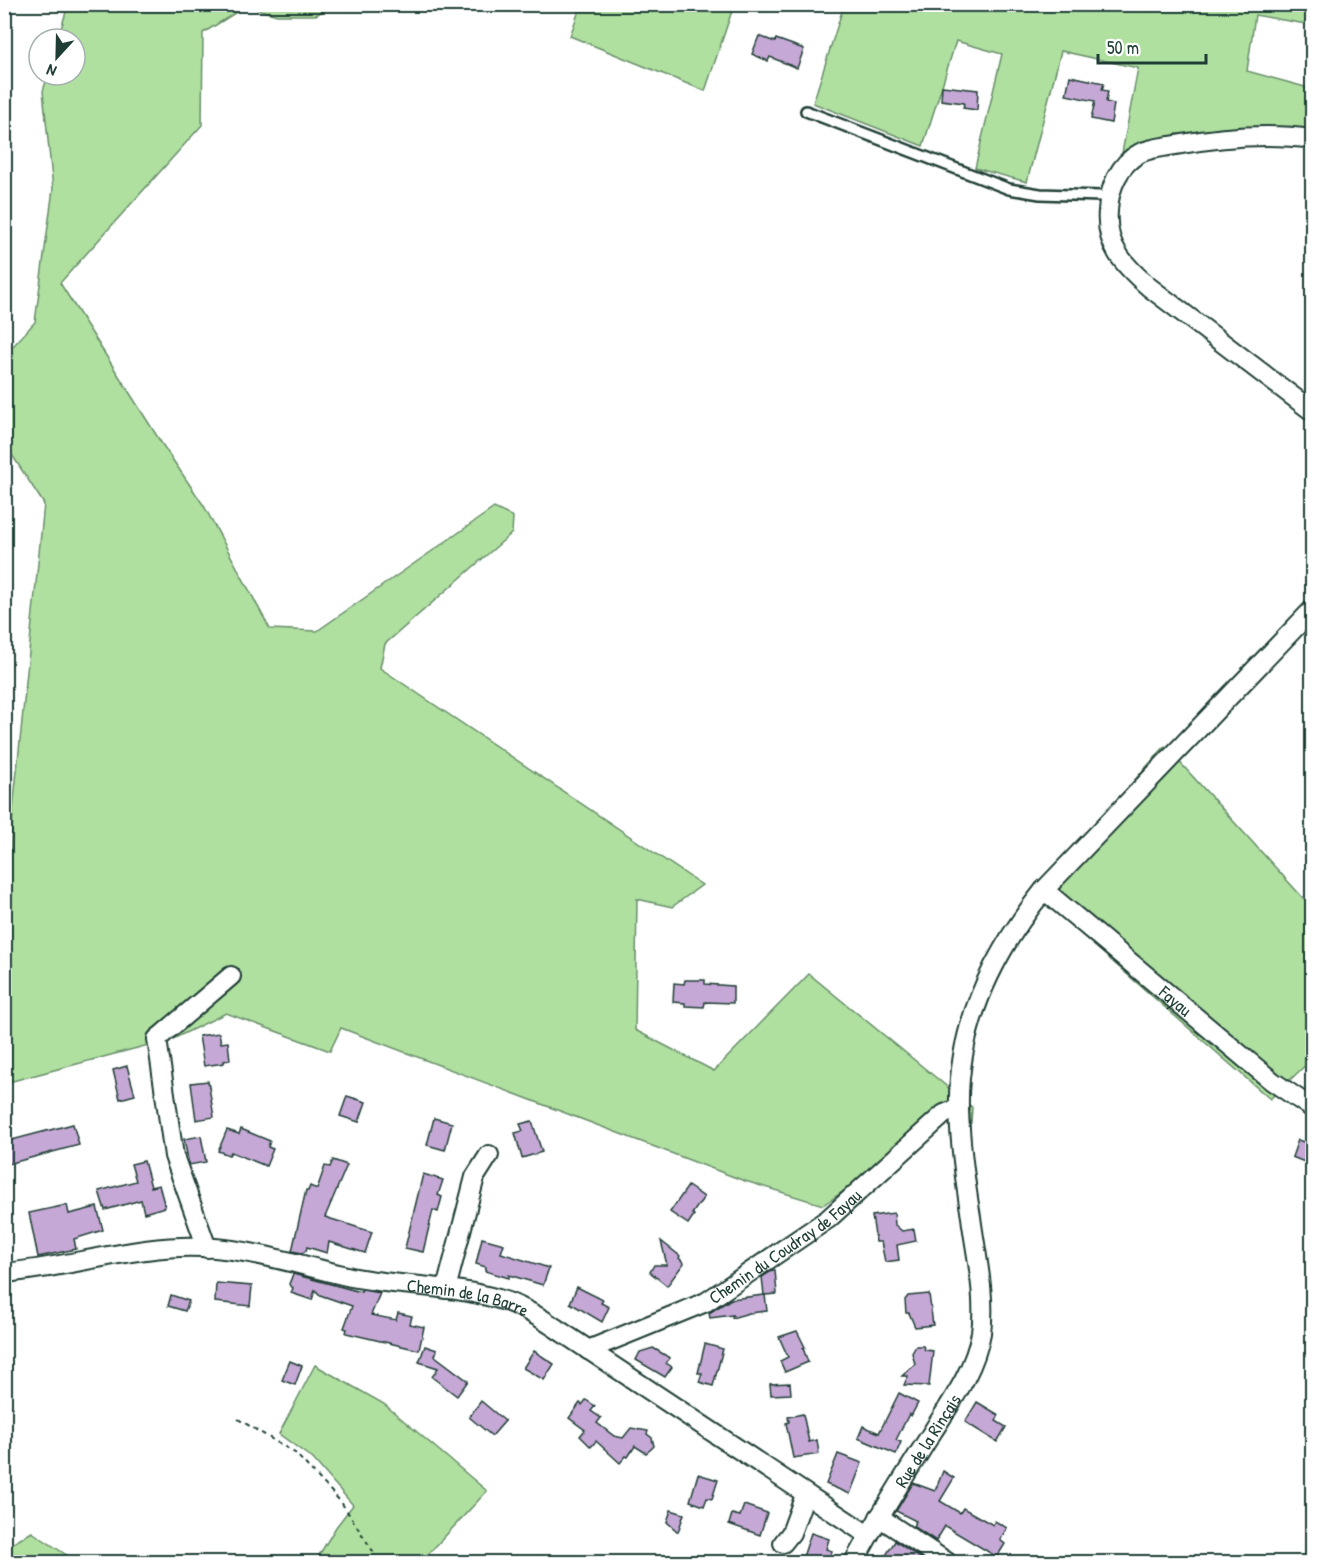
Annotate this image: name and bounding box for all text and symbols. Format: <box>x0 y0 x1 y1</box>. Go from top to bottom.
north arrow <box>27 27 87 87</box>
scale bar <box>1098 27 1206 65</box>
text: 50 m <box>1107 35 1139 60</box>
text: N <box>43 59 59 83</box>
street label: Fayau <box>1153 979 1198 1021</box>
street label: Chemin du Coudray de Fayau <box>703 1183 866 1309</box>
street label: Chemin de la Barre <box>406 1272 534 1322</box>
street label: Rue de la Rinçais <box>888 1389 966 1492</box>

